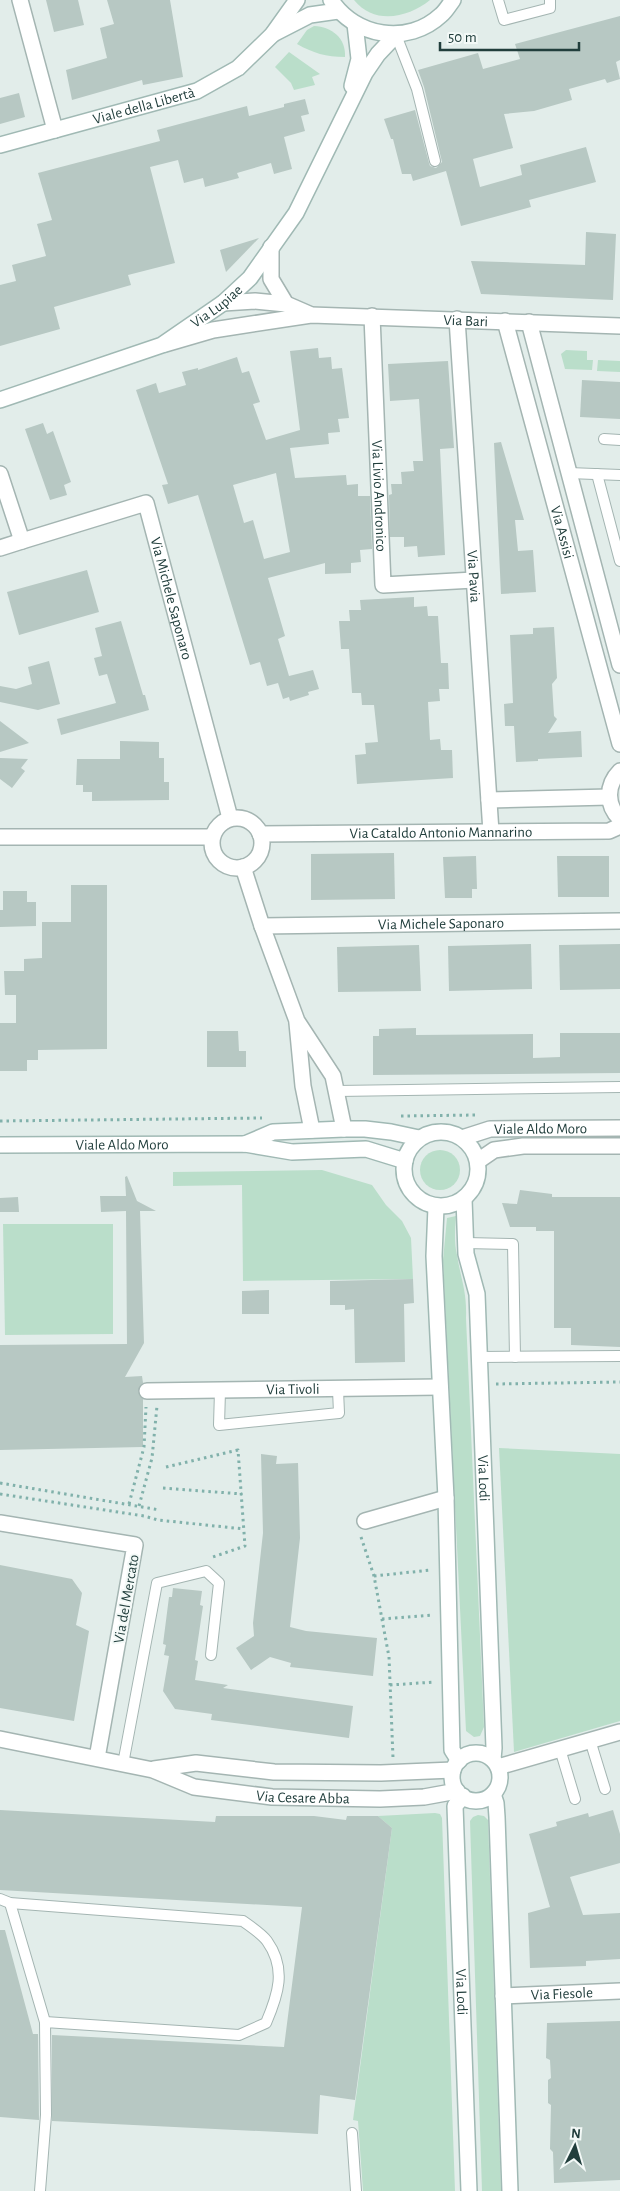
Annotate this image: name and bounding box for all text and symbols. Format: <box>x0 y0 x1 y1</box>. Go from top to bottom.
scale bar <box>440 20 579 52</box>
text: 50 m <box>448 30 477 45</box>
street label: Viale della Libertà <box>91 85 196 127</box>
street label: Via Lupiae <box>188 282 245 331</box>
street label: Via Bari <box>443 313 488 329</box>
street label: Via Livio Andronico <box>369 440 389 552</box>
street label: Via Assisi <box>548 504 576 561</box>
street label: Via Michele Saponaro <box>147 536 194 661</box>
street label: Via Pavia <box>464 550 483 603</box>
street label: Via Cataldo Antonio Mannarino <box>349 825 533 841</box>
street label: Via Michele Saponaro <box>378 916 504 932</box>
street label: Viale Aldo Moro <box>494 1121 587 1137</box>
street label: Viale Aldo Moro <box>75 1137 169 1153</box>
street label: Via Tivoli <box>266 1382 320 1397</box>
street label: Via Lodi <box>475 1455 492 1502</box>
street label: Via del Mercato <box>111 1553 142 1645</box>
street label: Via Cesare Abba <box>255 1788 350 1806</box>
street label: Via Lodi <box>453 1969 470 2016</box>
street label: Via Fiesole <box>531 1985 593 2003</box>
north arrow <box>550 2121 600 2171</box>
text: N <box>571 2127 582 2141</box>

